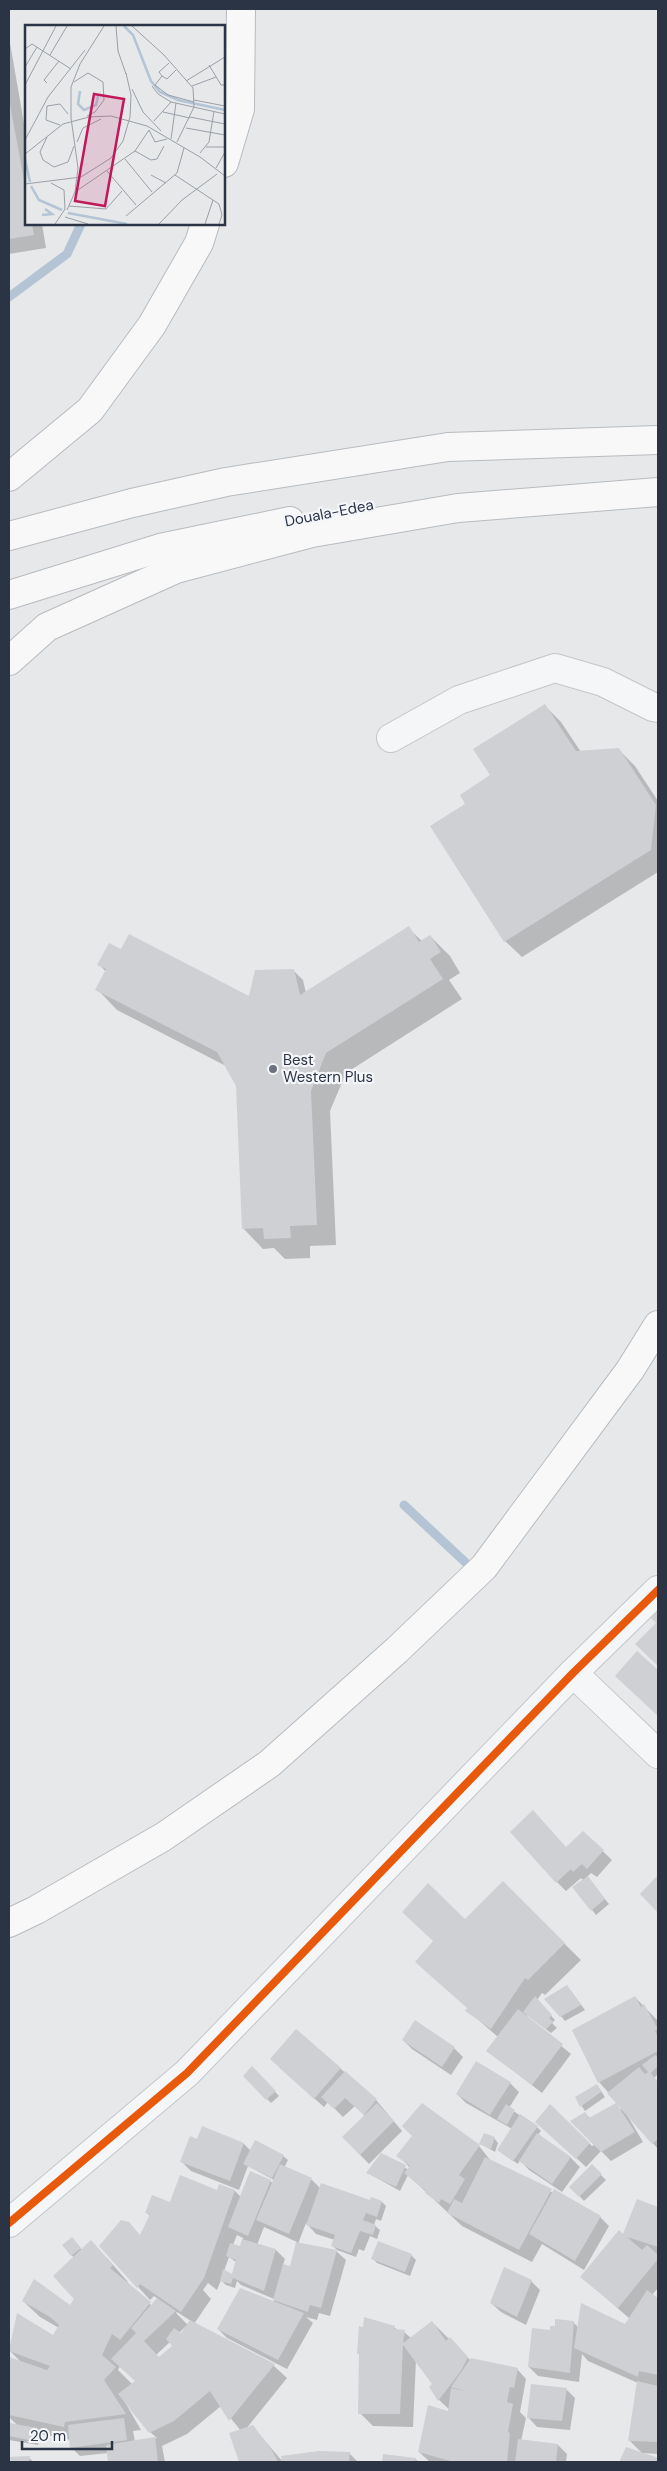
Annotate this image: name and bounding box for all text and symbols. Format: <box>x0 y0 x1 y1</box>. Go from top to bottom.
inset map <box>25 25 225 225</box>
street label: Douala-Edea <box>283 495 375 531</box>
place label: Best Western Plus <box>283 1050 373 1087</box>
marker: Best Western Plus <box>267 1063 279 1075</box>
scale bar <box>22 2418 112 2450</box>
text: 20 m <box>30 2426 66 2446</box>

